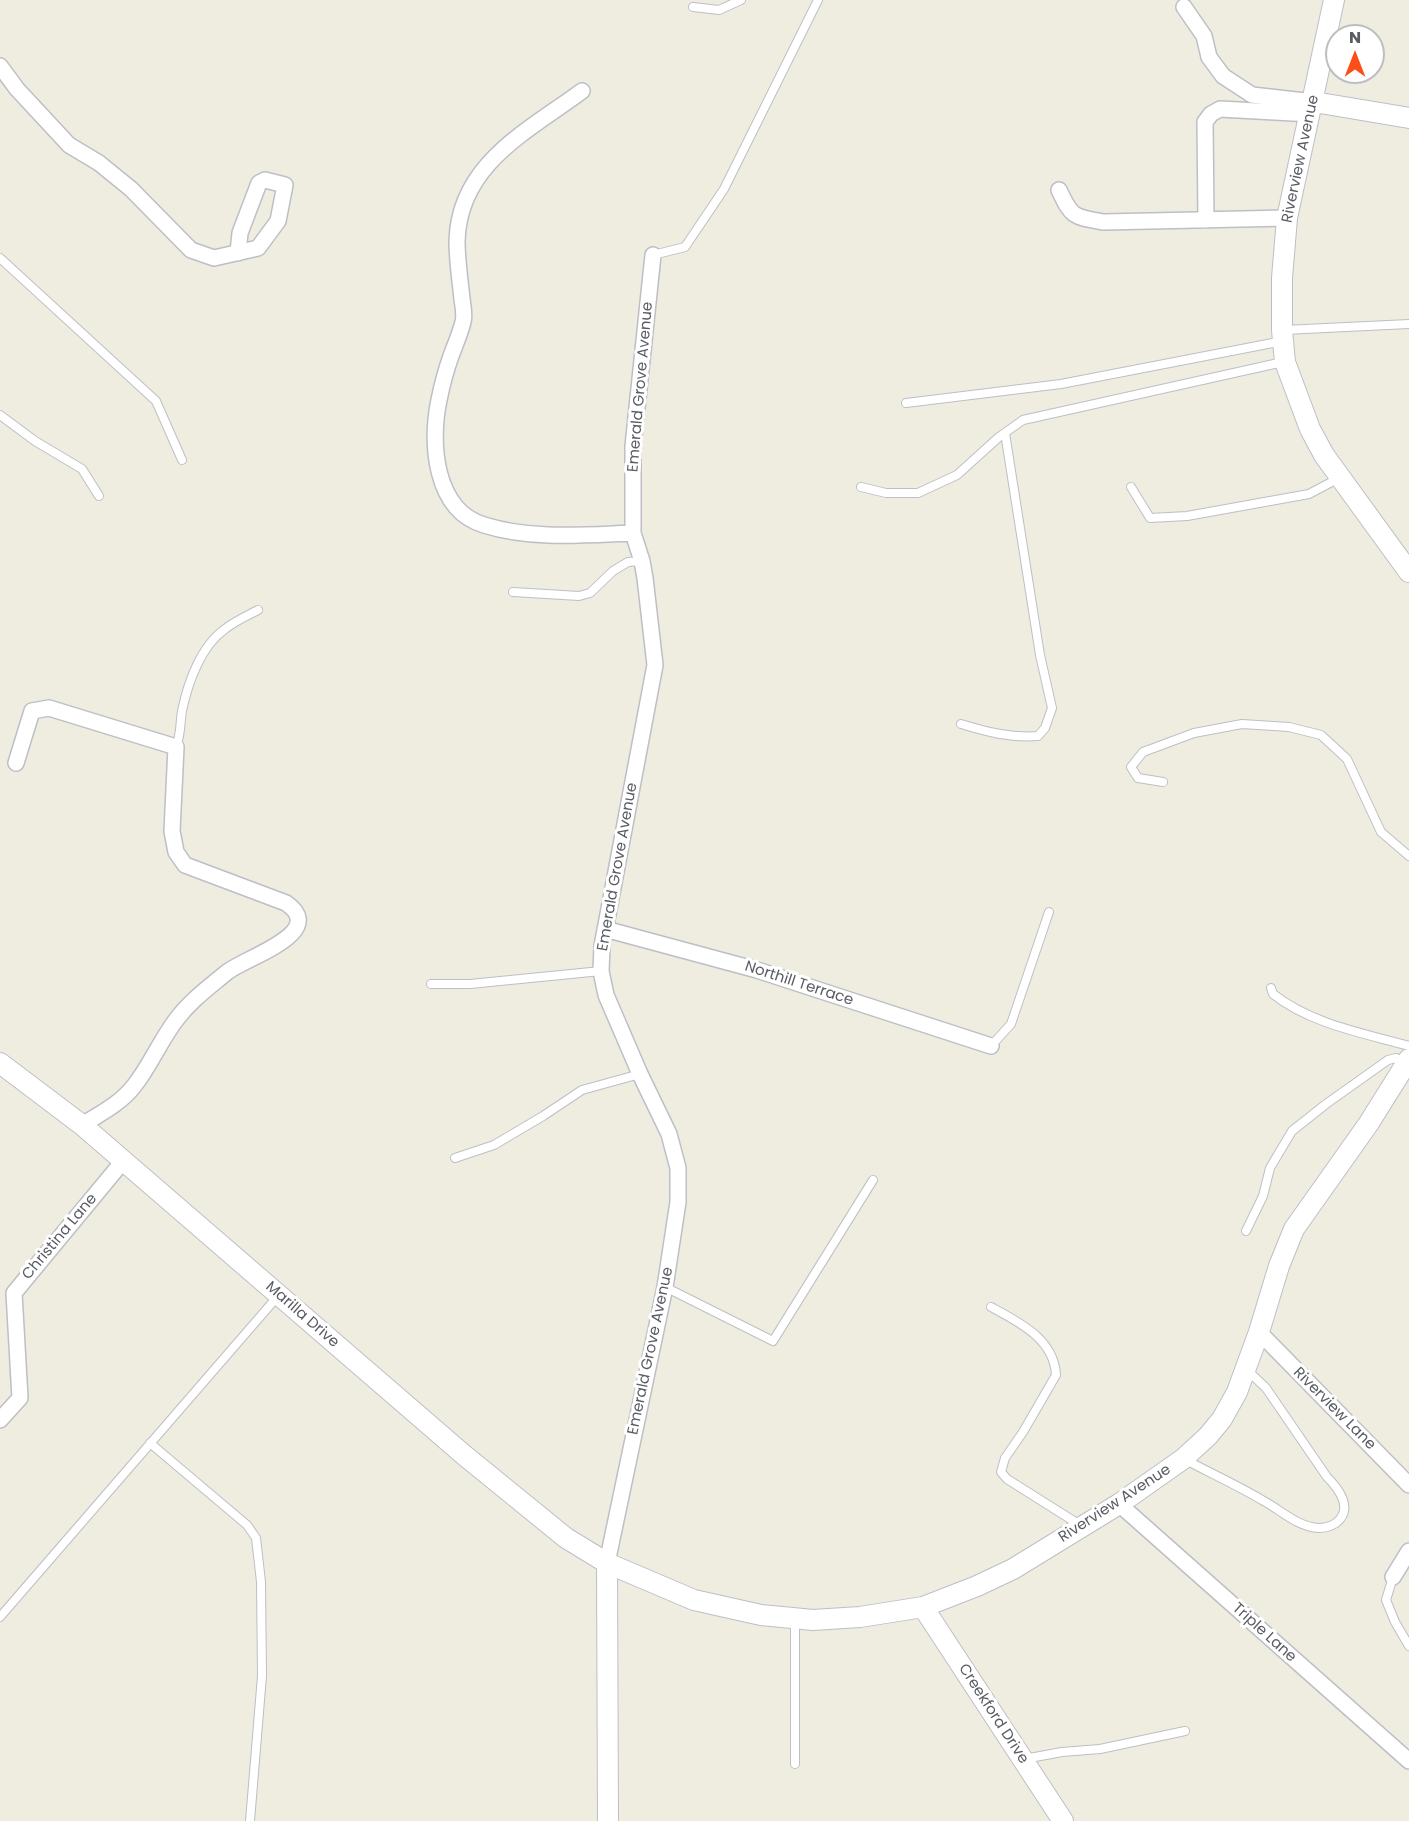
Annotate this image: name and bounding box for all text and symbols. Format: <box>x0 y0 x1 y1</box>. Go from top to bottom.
north arrow <box>1325 24 1385 84</box>
text: N <box>1349 26 1361 49</box>
street label: Riverview Avenue <box>1279 93 1323 225</box>
street label: Emerald Grove Avenue <box>625 301 657 473</box>
street label: Emerald Grove Avenue <box>594 781 642 953</box>
street label: Northill Terrace <box>742 958 856 1010</box>
street label: Christina Lane <box>19 1190 101 1284</box>
street label: Emerald Grove Avenue <box>624 1266 678 1436</box>
street label: Marilla Drive <box>262 1278 342 1352</box>
street label: Riverview Lane <box>1289 1364 1379 1454</box>
street label: Riverview Avenue <box>1056 1461 1174 1547</box>
street label: Triple Lane <box>1228 1600 1300 1666</box>
street label: Creekford Drive <box>954 1661 1032 1767</box>

